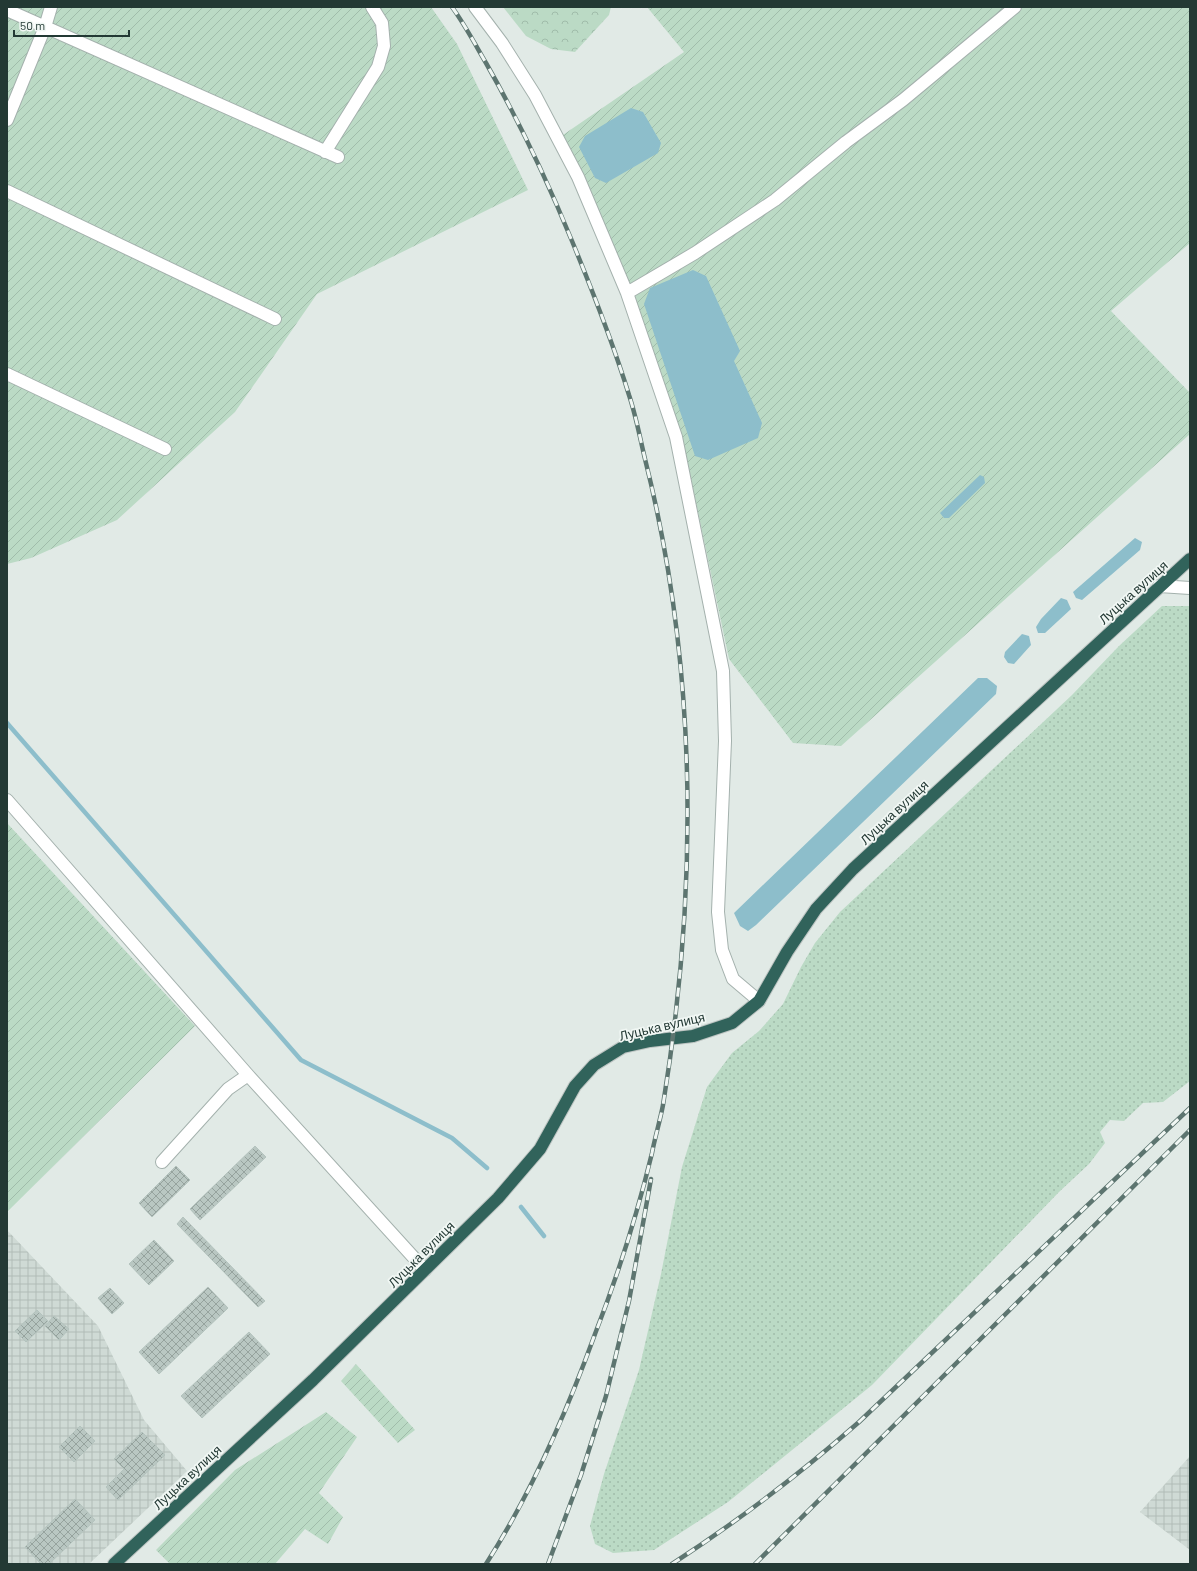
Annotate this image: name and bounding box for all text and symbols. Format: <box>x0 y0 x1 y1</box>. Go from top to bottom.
scale bar <box>14 12 129 38</box>
text: 50 m <box>20 18 45 32</box>
street label: Луцька вулиця <box>1095 557 1171 627</box>
street label: Луцька вулиця <box>857 776 931 848</box>
street label: Луцька вулиця <box>618 1008 706 1044</box>
street label: Луцька вулиця <box>384 1217 458 1291</box>
street label: Луцька вулиця <box>150 1441 224 1513</box>

